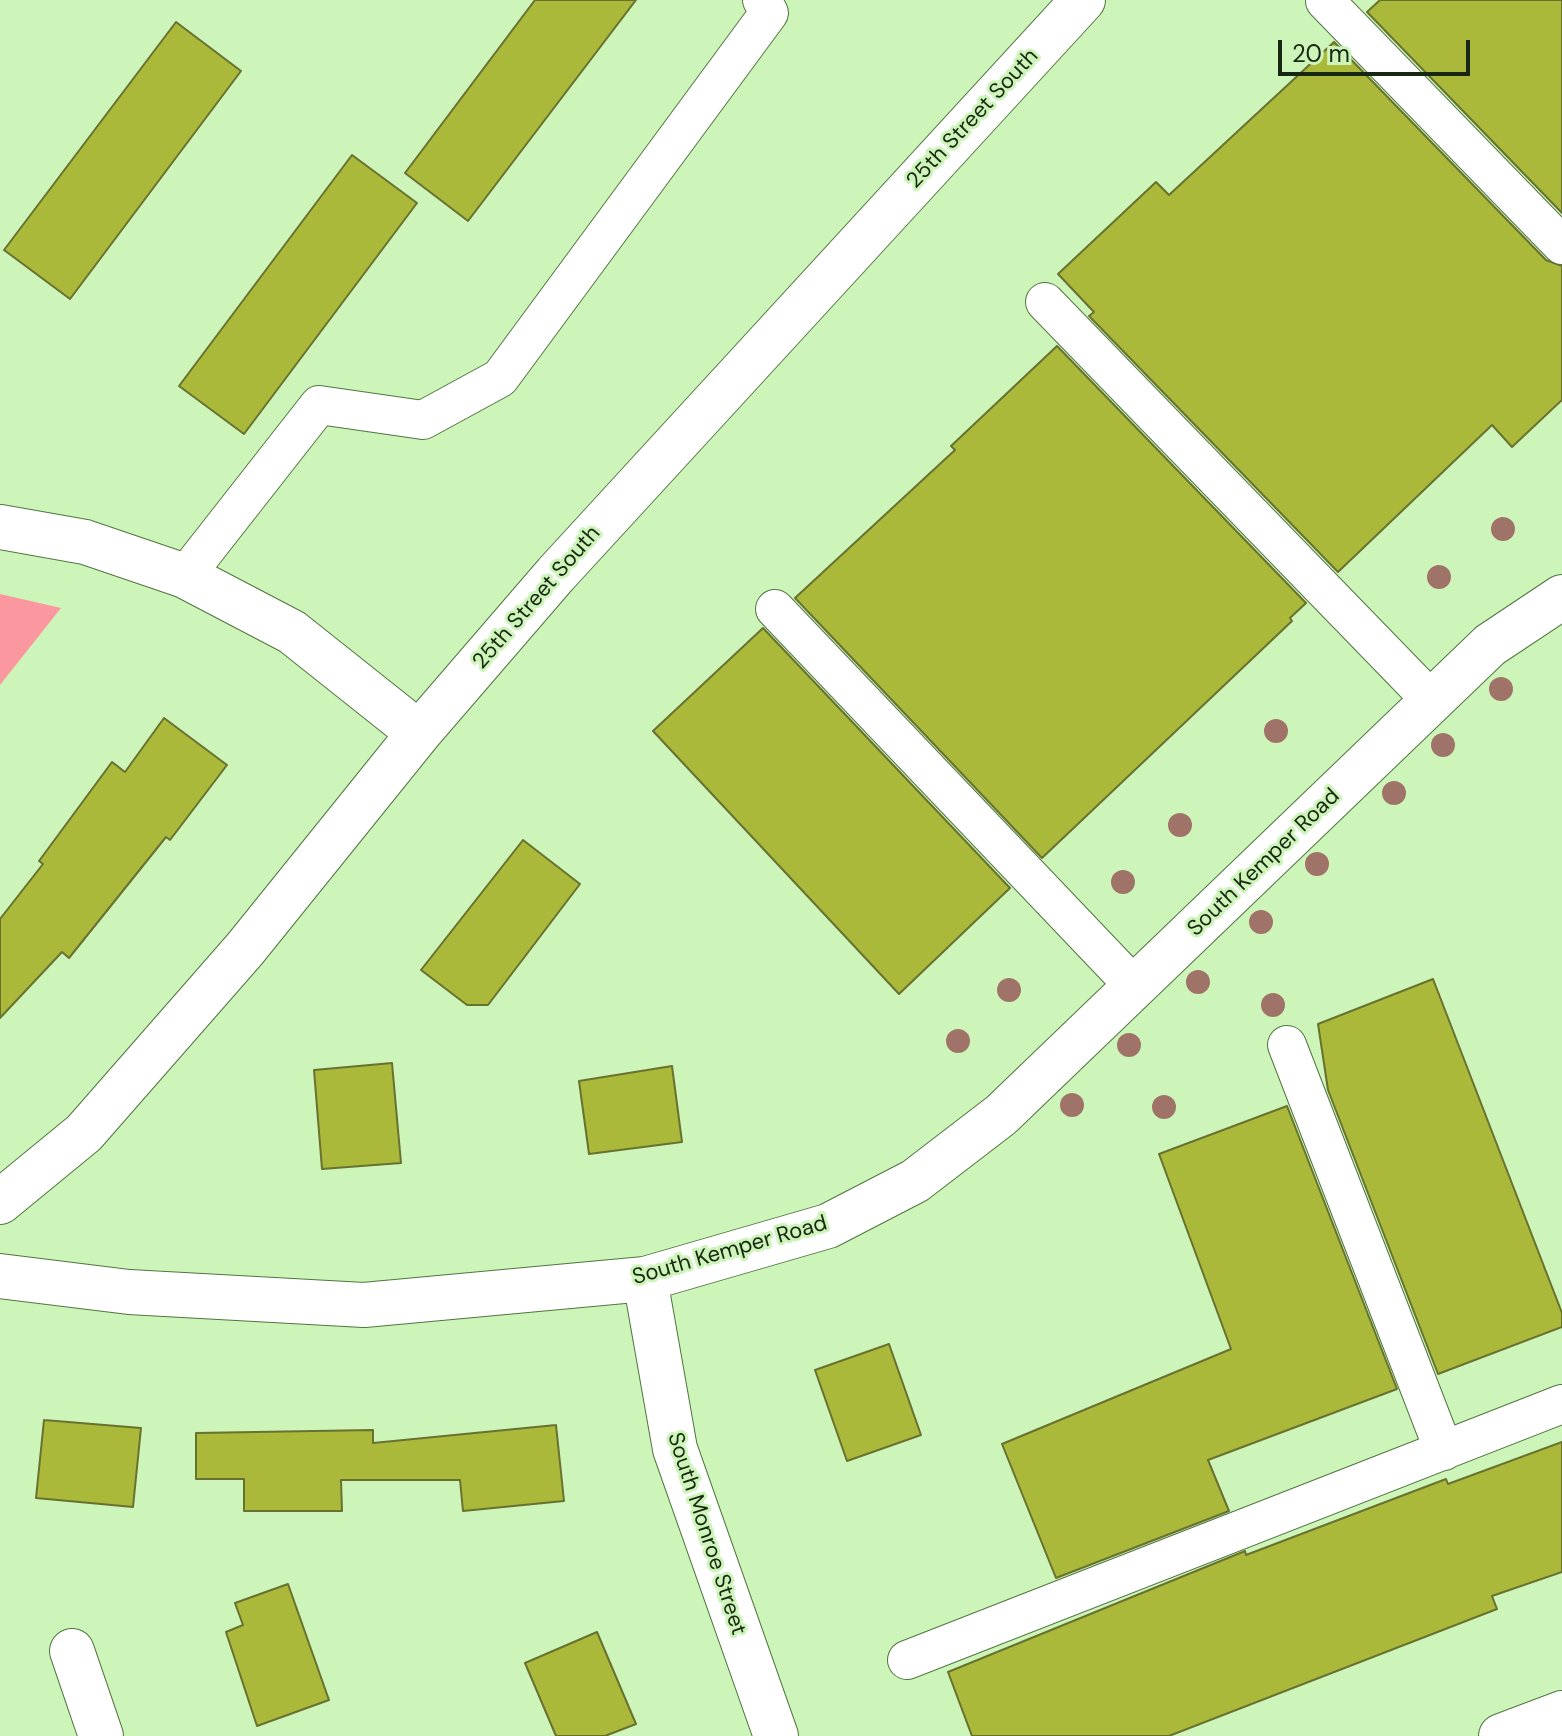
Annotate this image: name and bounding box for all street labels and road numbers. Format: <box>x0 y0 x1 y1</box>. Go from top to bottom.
street label: 25th Street South <box>902 44 1044 194</box>
street label: 25th Street South <box>468 521 606 675</box>
street label: South Kemper Road <box>1182 784 1346 942</box>
street label: South Kemper Road <box>630 1211 830 1291</box>
street label: South Monroe Street <box>661 1429 751 1639</box>

